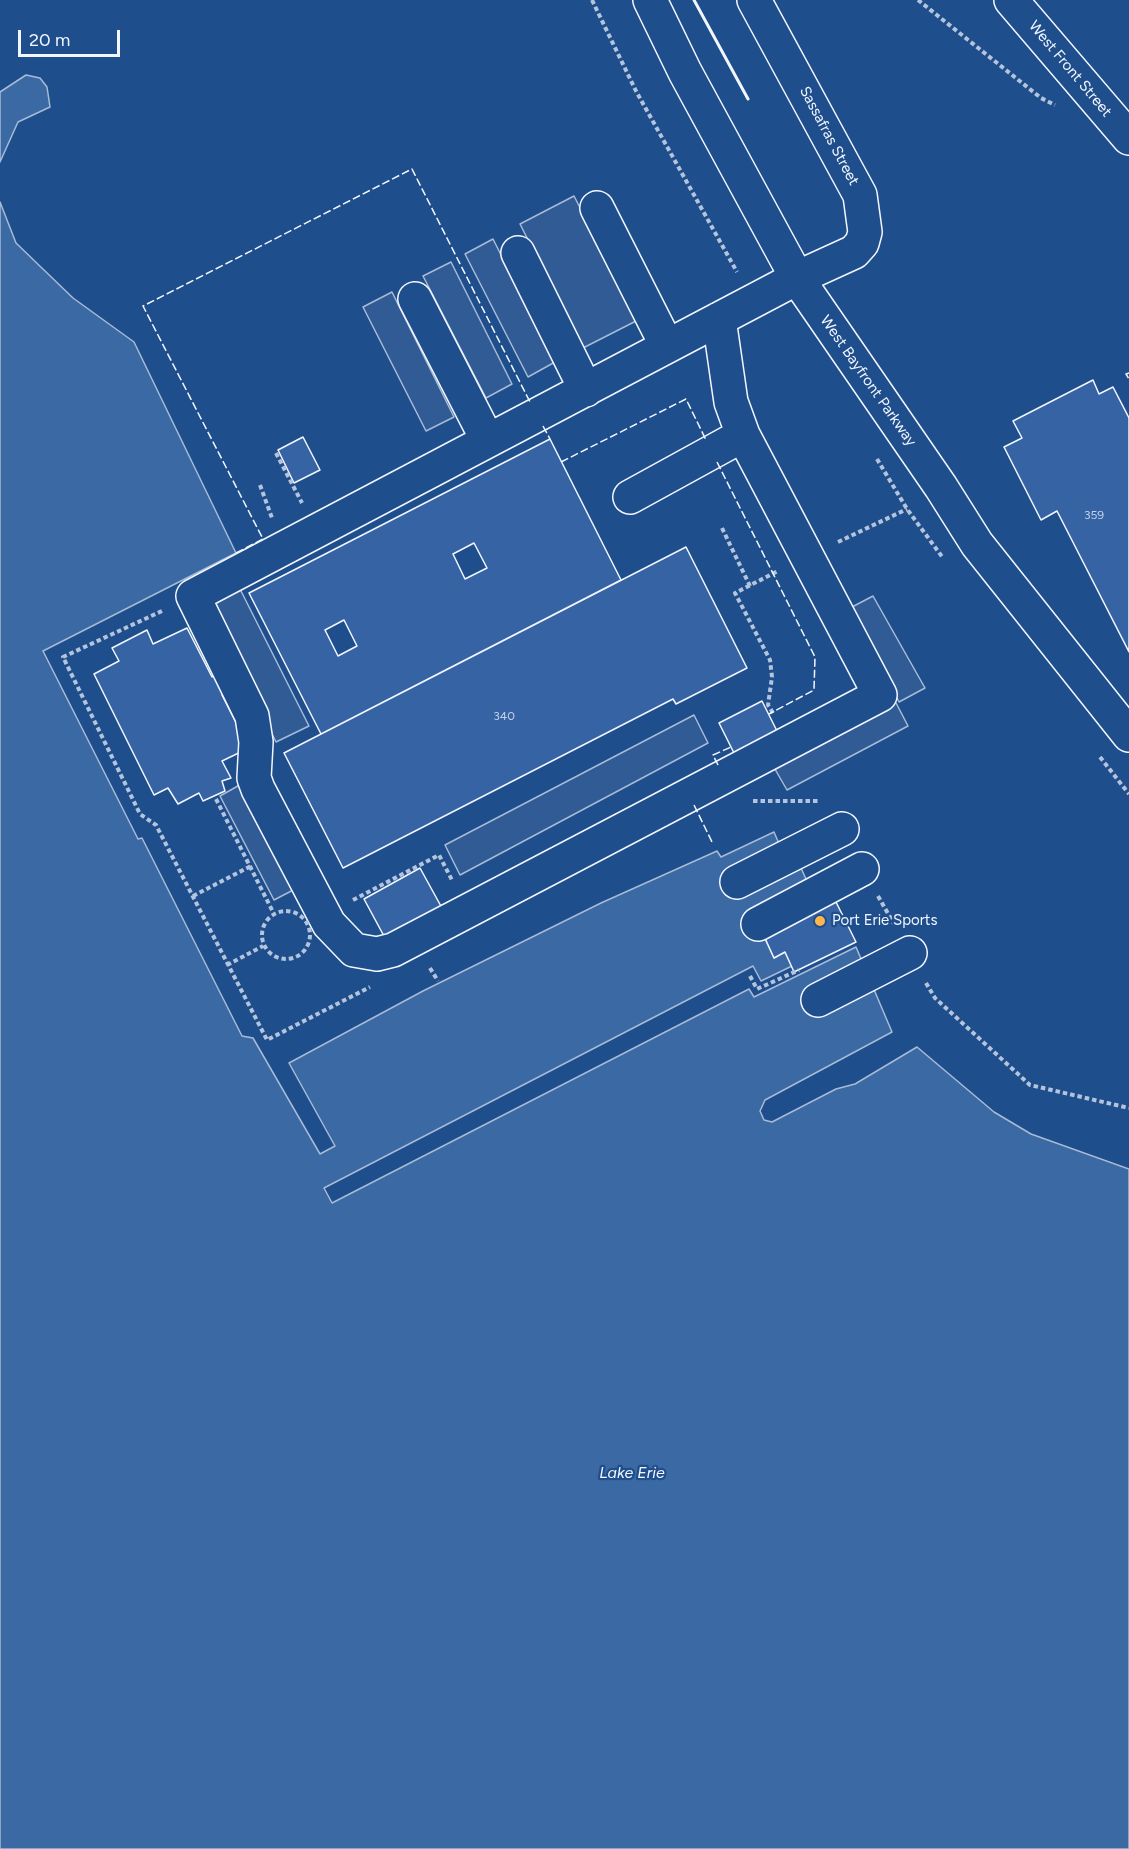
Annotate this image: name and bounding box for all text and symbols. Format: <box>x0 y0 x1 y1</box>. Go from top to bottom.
street label: West Front Street <box>1025 17 1115 121</box>
scale bar <box>21 18 123 56</box>
text: 20 m <box>29 29 70 51</box>
street label: Sassafras Street <box>795 83 863 189</box>
street label: West Bayfront Parkway <box>816 312 920 450</box>
house number: 359 <box>1084 508 1104 522</box>
house number: 340 <box>493 709 515 723</box>
place label: Port Erie Sports <box>832 912 938 930</box>
marker: Port Erie Sports <box>813 914 827 928</box>
water label: Lake Erie <box>599 1463 665 1483</box>

